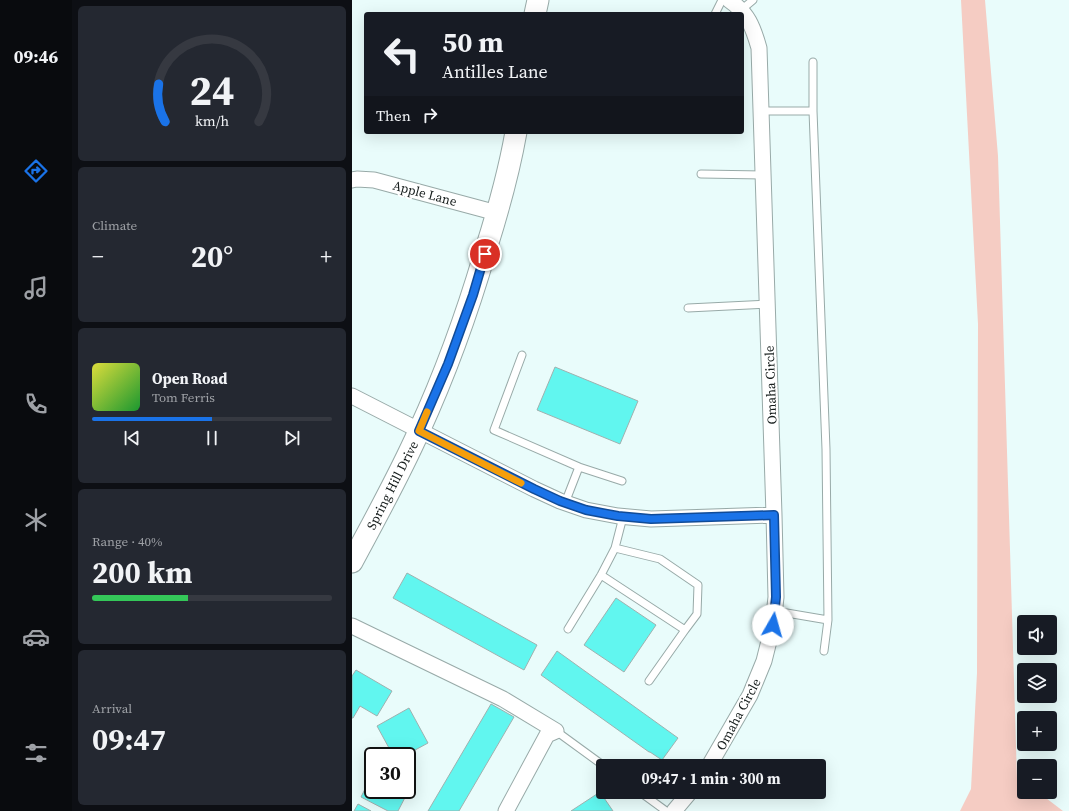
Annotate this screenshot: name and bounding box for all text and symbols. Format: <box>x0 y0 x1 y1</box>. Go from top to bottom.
text: 50 m <box>442 23 504 61</box>
icon: left <box>376 28 428 80</box>
text: 09:46 <box>14 44 58 69</box>
text: Antilles Lane <box>442 59 548 84</box>
text: 24 <box>189 61 235 118</box>
icon: right <box>419 104 441 126</box>
text: Then <box>376 105 411 126</box>
text: km/h <box>195 110 229 130</box>
icon: directions <box>22 157 50 185</box>
street label: Apple Lane <box>391 177 459 210</box>
text: Climate <box>92 217 137 234</box>
text: 20° <box>191 236 233 277</box>
pin <box>468 237 502 271</box>
text: − <box>92 241 104 271</box>
text: + <box>320 241 332 271</box>
icon: arrive <box>474 243 496 265</box>
icon: music <box>22 274 50 302</box>
street label: Omaha Circle <box>761 345 780 425</box>
text: Open Road <box>152 368 227 389</box>
text: Tom Ferris <box>152 389 215 406</box>
icon: phone <box>22 390 50 418</box>
icon: previous <box>121 427 143 449</box>
icon: pause <box>201 427 223 449</box>
icon: next <box>281 427 303 449</box>
street label: Spring Hill Drive <box>363 438 422 532</box>
icon: climate <box>22 506 50 534</box>
text: Range · 40% <box>92 533 163 550</box>
text: 200 km <box>92 552 192 593</box>
position arrow <box>752 604 794 646</box>
map controls <box>1017 615 1057 799</box>
button: sound <box>1017 615 1057 655</box>
icon: car <box>22 623 50 651</box>
button: layers <box>1017 663 1057 703</box>
street label: Omaha Circle <box>712 675 765 753</box>
text: Arrival <box>92 700 132 717</box>
button: + <box>1017 711 1057 751</box>
text: 09:47 <box>92 719 166 760</box>
icon: filters <box>22 739 50 767</box>
speed limit sign: 30 <box>364 747 416 799</box>
button: − <box>1017 759 1057 799</box>
text: 09:47 · 1 min · 300 m <box>642 768 781 789</box>

